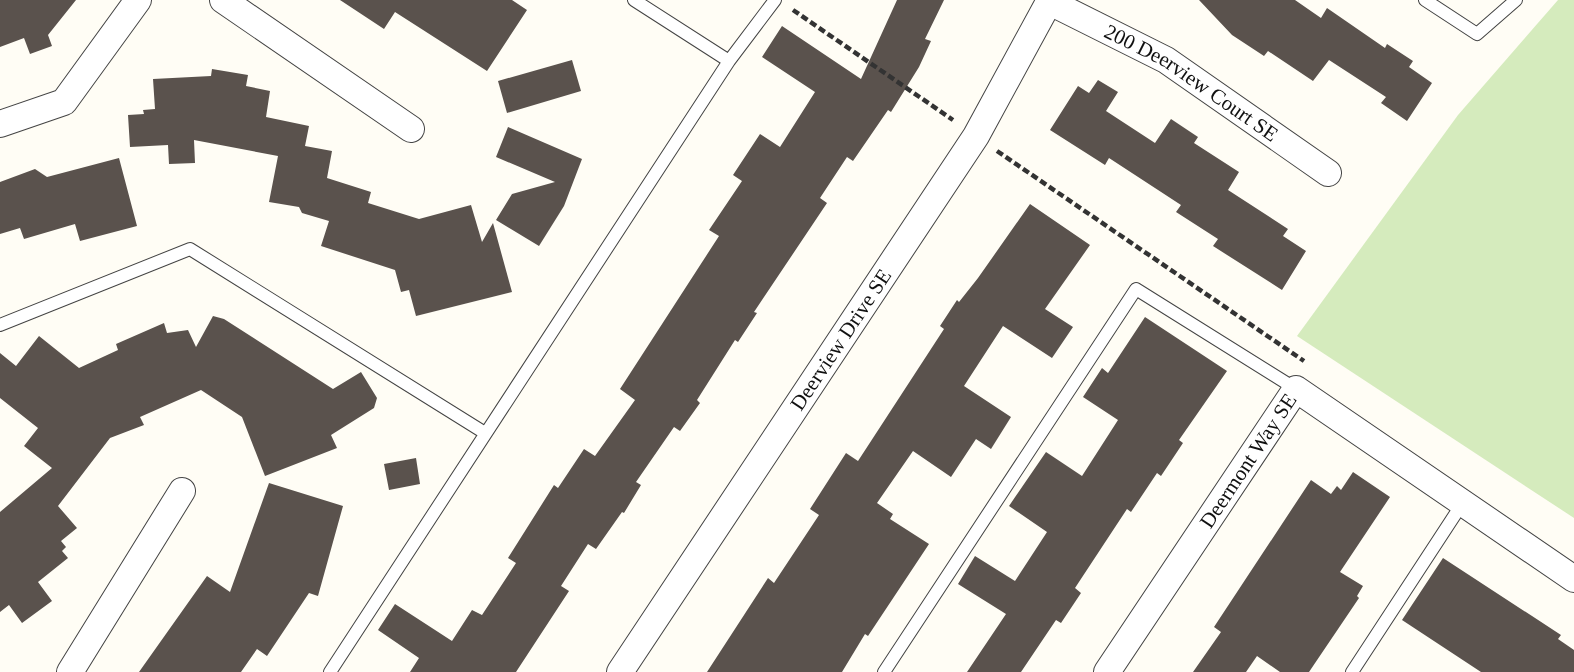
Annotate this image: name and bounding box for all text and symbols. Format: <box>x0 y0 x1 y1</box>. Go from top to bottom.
street label: 200 Deerview Court SE <box>1100 19 1283 146</box>
street label: Deerview Drive SE <box>785 264 896 415</box>
street label: Deermont Way SE <box>1195 389 1302 533</box>

